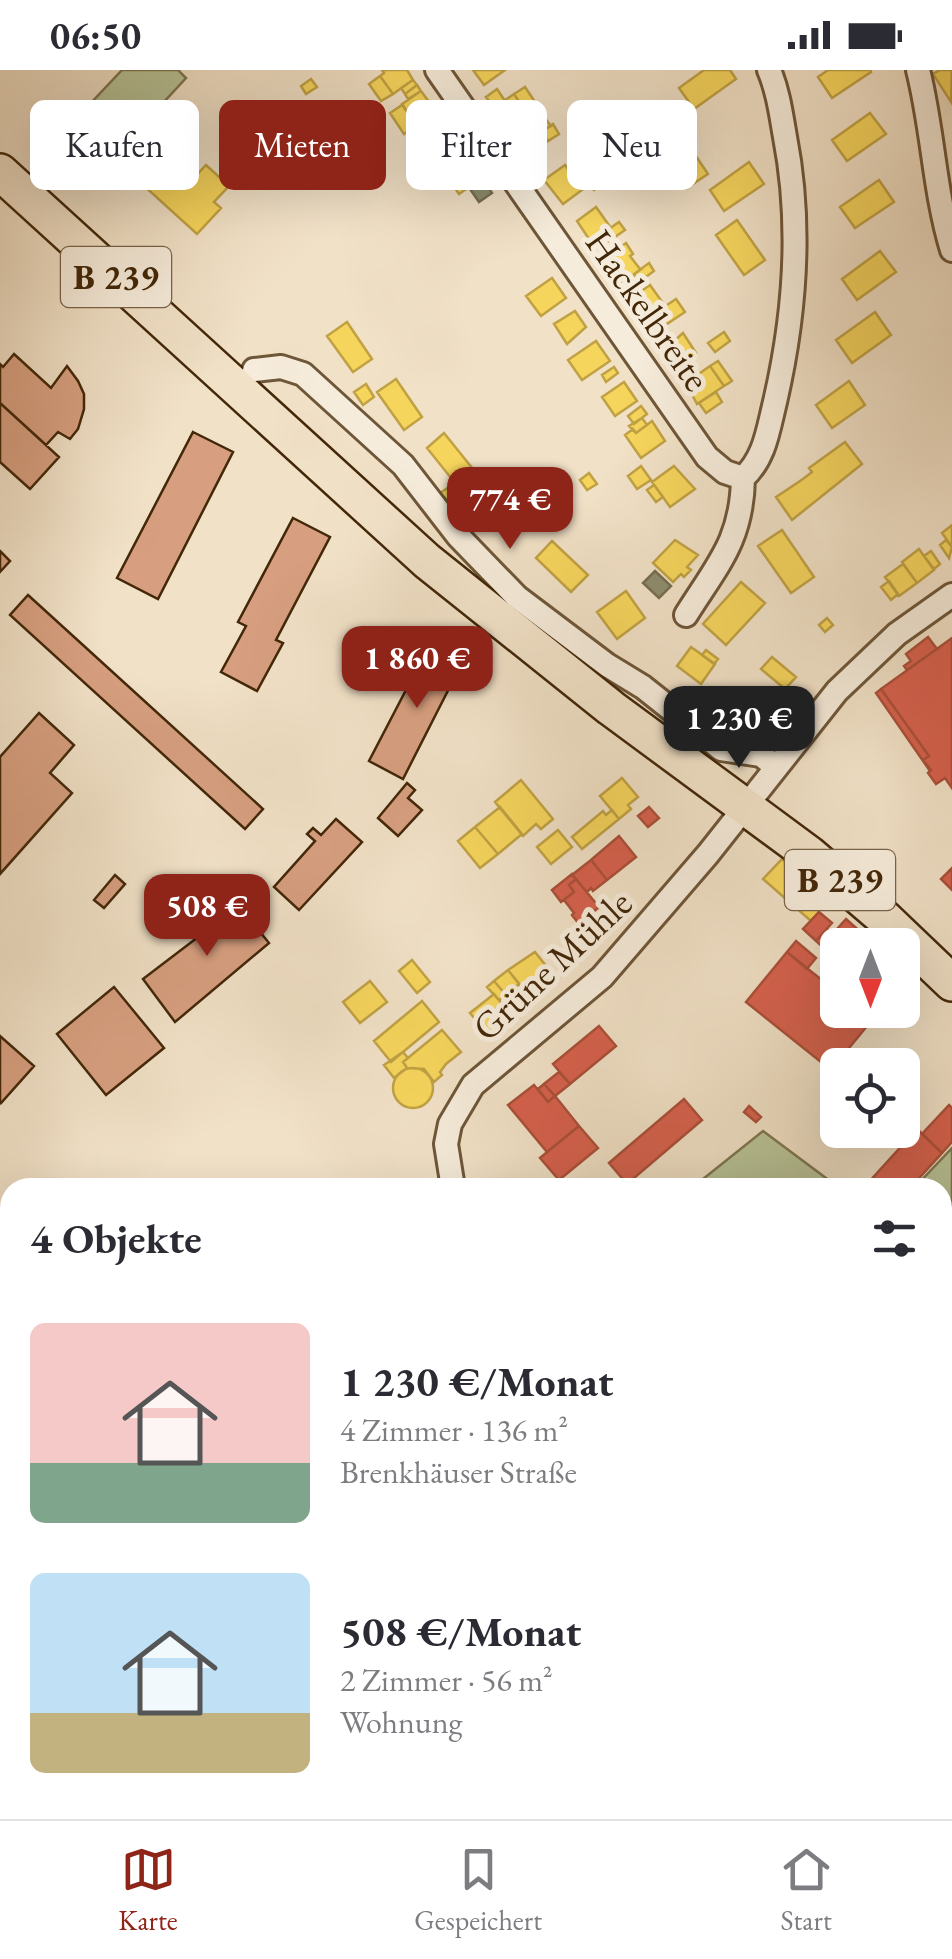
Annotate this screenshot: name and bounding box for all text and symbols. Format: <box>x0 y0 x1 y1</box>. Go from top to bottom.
text: 06:50 <box>50 11 141 60</box>
chip: Kaufen <box>30 100 199 190</box>
chip: Mieten <box>219 100 386 190</box>
chip: Filter <box>406 100 547 190</box>
chip: Neu <box>567 100 697 190</box>
street label: Hackelbreite <box>575 219 722 400</box>
road number: B 239 <box>61 247 171 307</box>
pin: 774 € <box>440 467 580 552</box>
text: 774 € <box>469 478 551 520</box>
pin: 1 860 € <box>325 626 509 711</box>
text: 1 860 € <box>364 637 470 679</box>
pin: 1 230 € <box>647 686 831 771</box>
text: 1 230 € <box>686 697 792 739</box>
road number: B 239 <box>785 850 895 910</box>
pin: 508 € <box>137 874 277 959</box>
street label: Grüne Mühle <box>462 878 642 1051</box>
text: 508 € <box>166 885 248 927</box>
north arrow <box>820 928 920 1028</box>
map controls <box>820 928 920 1148</box>
button: locate <box>820 1048 920 1148</box>
text: 4 Objekte <box>30 1211 202 1266</box>
icon: filters <box>867 1211 922 1266</box>
text: 1 230 €/Monat <box>340 1354 614 1409</box>
icon: home <box>110 1363 230 1483</box>
text: 4 Zimmer · 136 m² <box>340 1409 568 1451</box>
text: Brenkhäuser Straße <box>340 1451 577 1493</box>
text: 508 €/Monat <box>340 1604 581 1659</box>
icon: home <box>110 1613 230 1733</box>
text: 2 Zimmer · 56 m² <box>340 1659 553 1701</box>
text: Wohnung <box>340 1701 463 1743</box>
tab: Karte <box>118 1842 178 1938</box>
tab: Gespeichert <box>414 1842 542 1938</box>
tab: Start <box>779 1842 834 1938</box>

